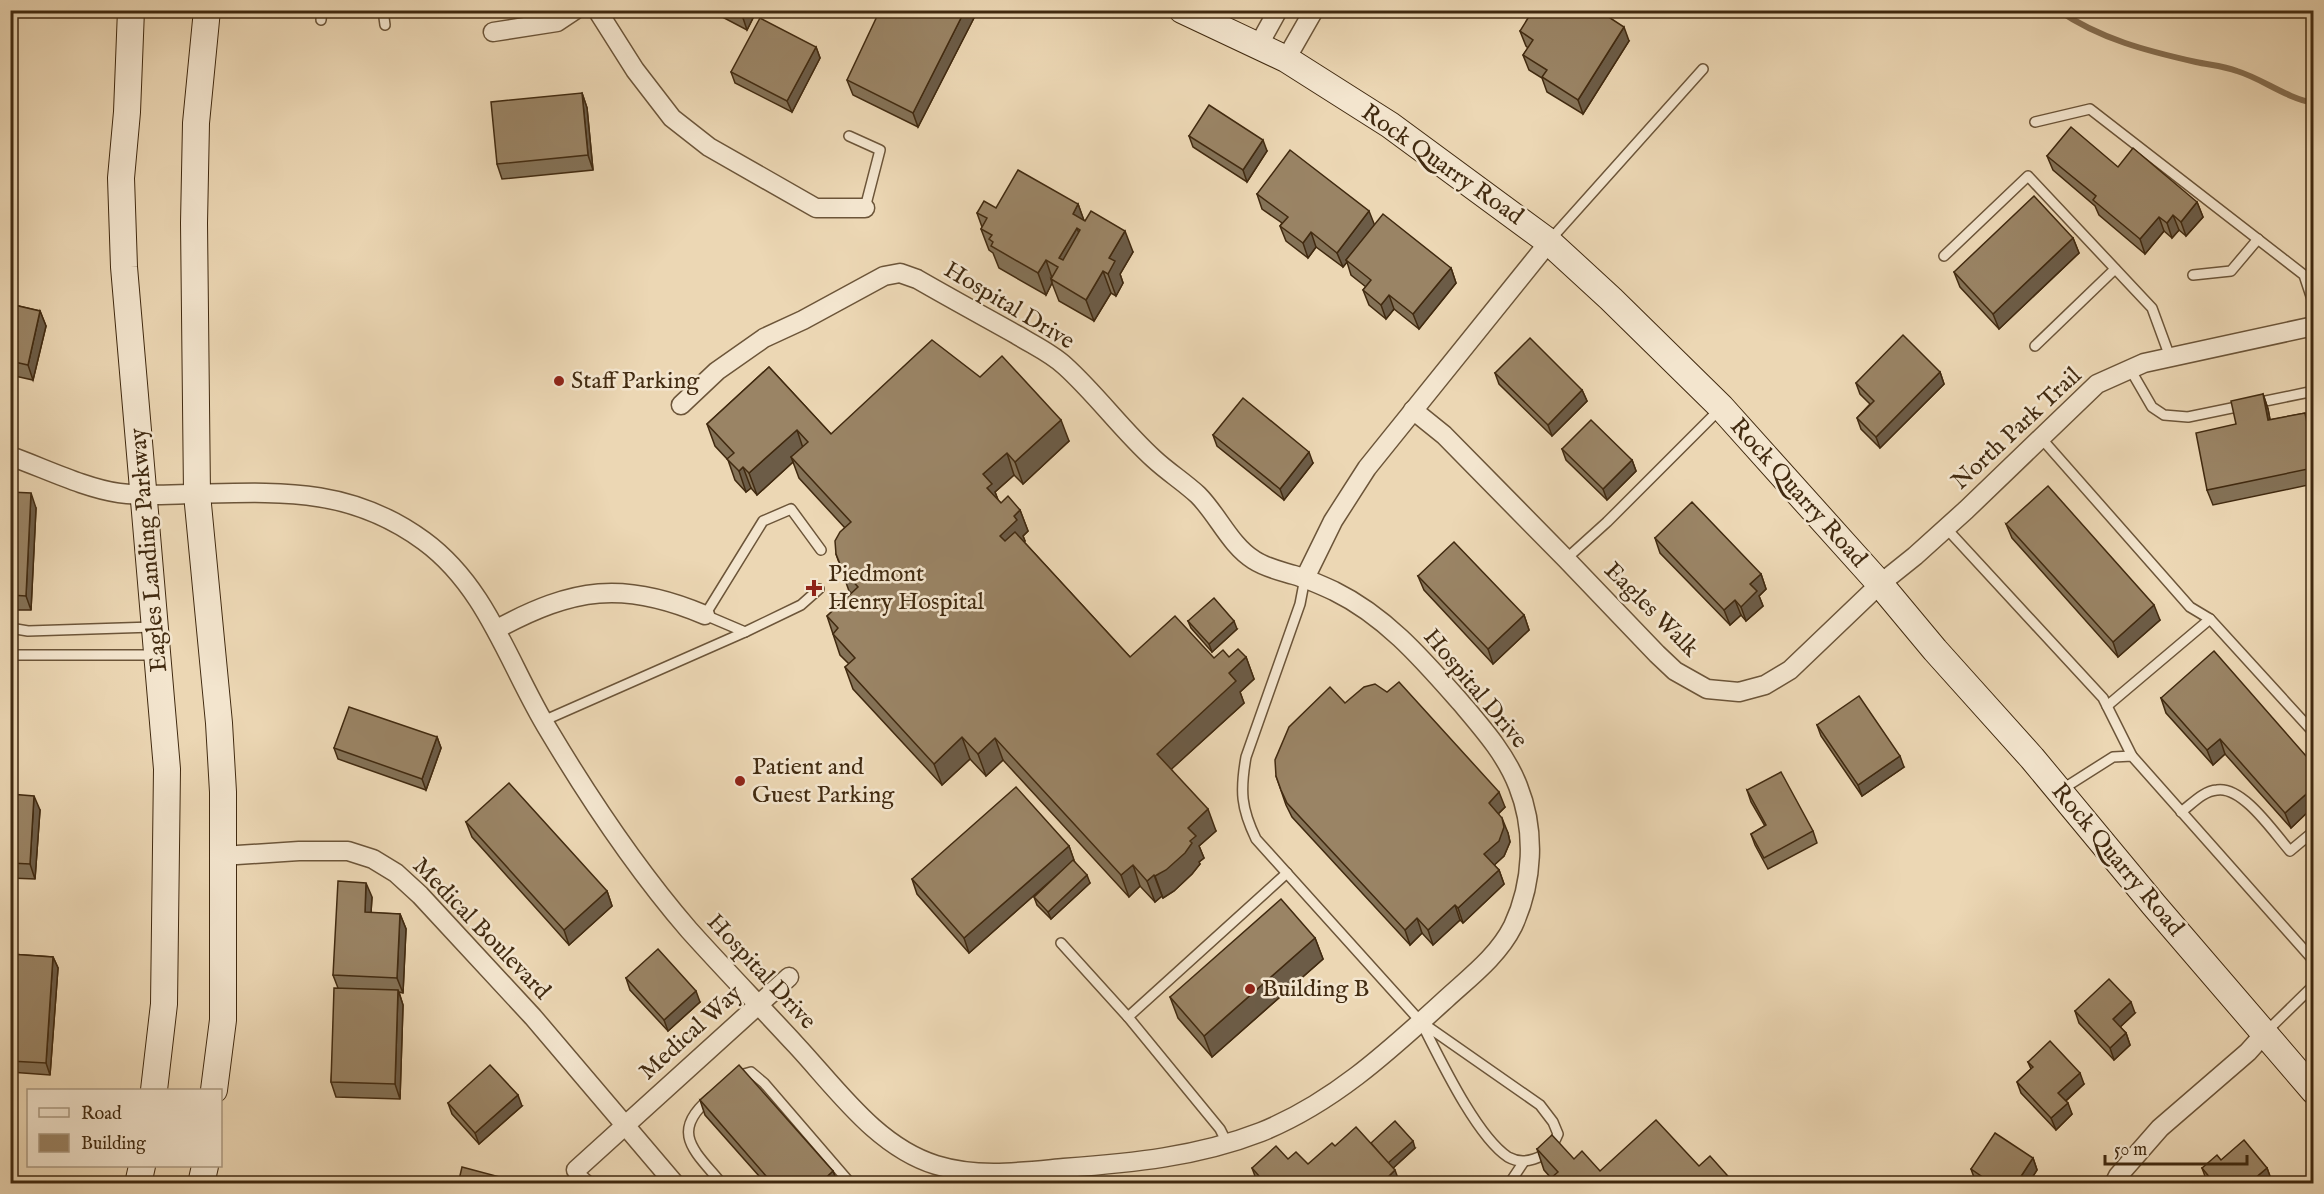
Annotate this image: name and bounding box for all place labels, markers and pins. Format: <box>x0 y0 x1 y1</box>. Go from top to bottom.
place label: Staff Parking <box>571 366 700 397</box>
marker: Staff Parking <box>552 374 566 388</box>
place label: Piedmont Henry Hospital <box>828 559 984 618</box>
marker: Piedmont Henry Hospital <box>805 579 823 597</box>
place label: Patient and Guest Parking <box>752 752 895 811</box>
marker: Patient and Guest Parking <box>733 774 747 788</box>
place label: Building B <box>1262 974 1369 1005</box>
marker: Building B <box>1243 982 1257 996</box>

